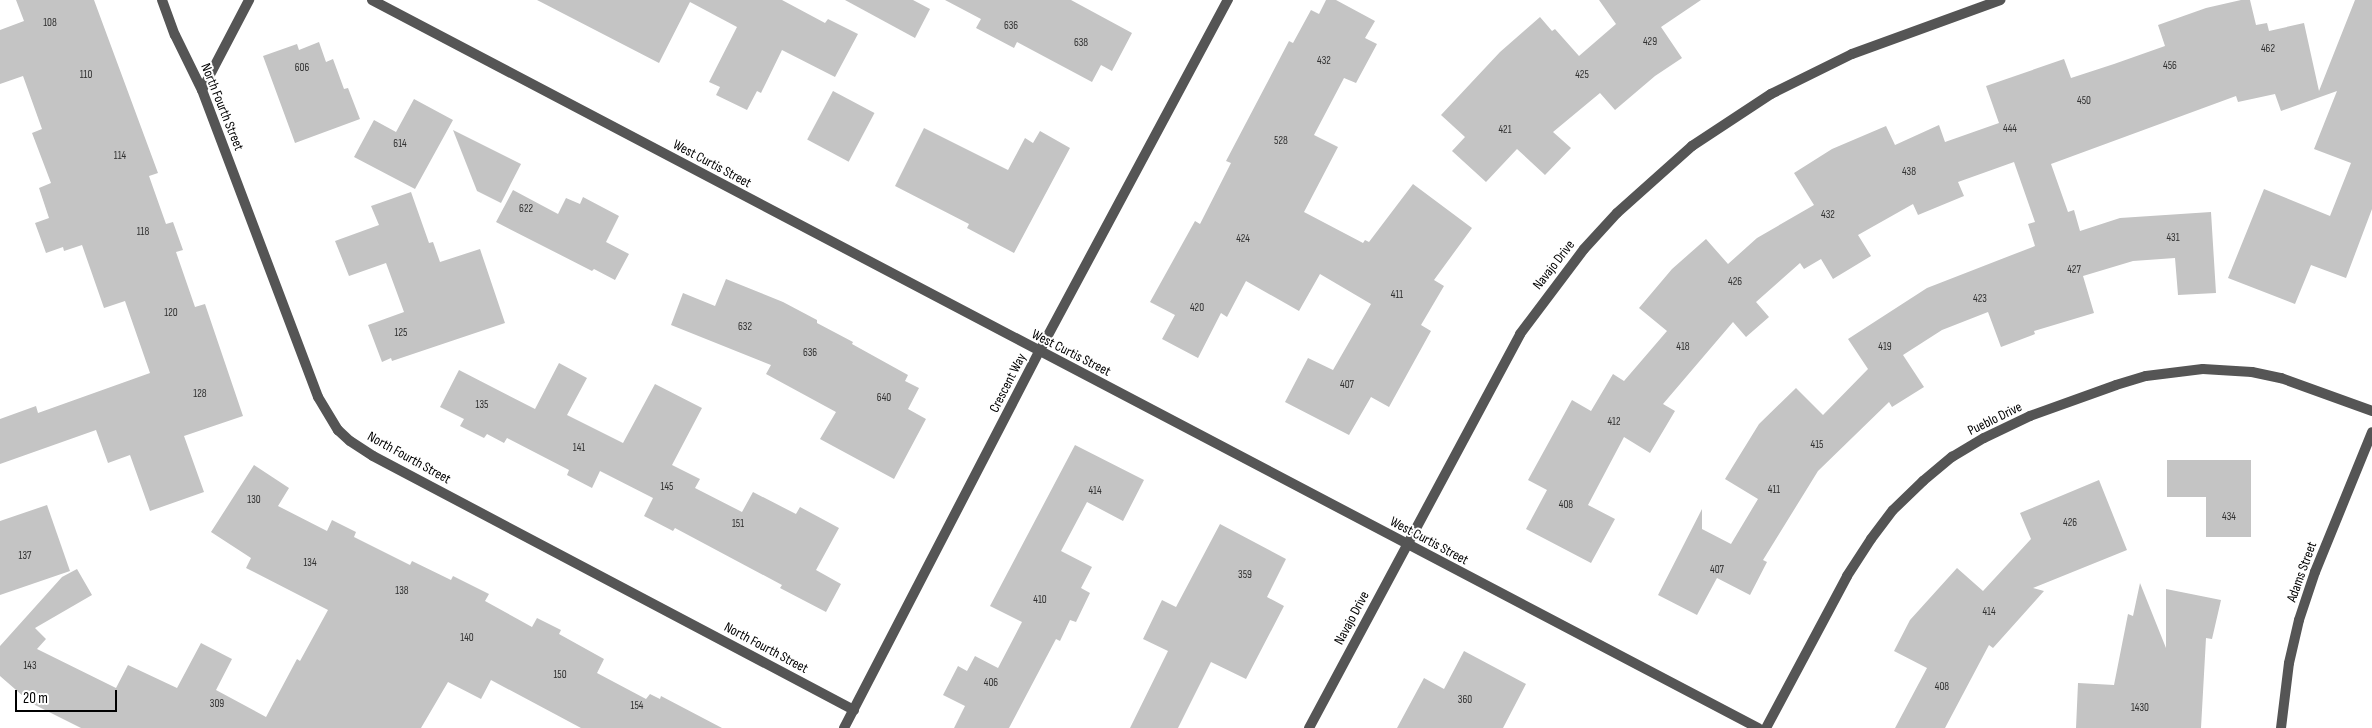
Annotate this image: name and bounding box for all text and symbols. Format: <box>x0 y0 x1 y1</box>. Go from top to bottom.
house number: 108 <box>43 16 57 30</box>
house number: 636 <box>1004 19 1018 33</box>
house number: 429 <box>1643 35 1657 49</box>
house number: 638 <box>1074 36 1088 50</box>
house number: 462 <box>2261 42 2275 56</box>
house number: 432 <box>1317 54 1331 68</box>
house number: 456 <box>2163 59 2177 73</box>
street label: North Fourth Street <box>197 61 247 153</box>
house number: 606 <box>295 61 309 75</box>
house number: 110 <box>80 68 92 82</box>
house number: 425 <box>1575 68 1589 82</box>
house number: 450 <box>2077 94 2091 108</box>
house number: 444 <box>2003 122 2017 136</box>
house number: 421 <box>1498 123 1512 137</box>
house number: 528 <box>1274 134 1288 148</box>
street label: West Curtis Street <box>670 136 754 192</box>
house number: 614 <box>393 137 407 151</box>
house number: 114 <box>114 149 126 163</box>
house number: 438 <box>1902 165 1916 179</box>
house number: 622 <box>519 202 533 216</box>
house number: 432 <box>1821 208 1835 222</box>
house number: 118 <box>137 225 149 239</box>
house number: 431 <box>2166 231 2180 245</box>
house number: 424 <box>1236 232 1250 246</box>
street label: Navajo Drive <box>1530 237 1578 293</box>
house number: 427 <box>2067 263 2081 277</box>
house number: 426 <box>1728 275 1742 289</box>
house number: 411 <box>1391 288 1403 302</box>
house number: 423 <box>1973 292 1987 306</box>
house number: 420 <box>1190 301 1204 315</box>
house number: 120 <box>164 306 178 320</box>
house number: 632 <box>738 320 752 334</box>
house number: 125 <box>395 326 407 340</box>
street label: West Curtis Street <box>1029 326 1113 380</box>
house number: 418 <box>1676 340 1690 354</box>
house number: 419 <box>1878 340 1892 354</box>
house number: 636 <box>803 346 817 360</box>
street label: Crescent Way <box>986 351 1030 415</box>
house number: 407 <box>1340 378 1354 392</box>
house number: 128 <box>193 387 207 401</box>
house number: 640 <box>877 391 891 405</box>
house number: 135 <box>476 398 488 412</box>
street label: Pueblo Drive <box>1965 399 2025 439</box>
house number: 412 <box>1607 415 1621 429</box>
street label: North Fourth Street <box>364 428 454 488</box>
house number: 415 <box>1811 438 1823 452</box>
house number: 141 <box>573 441 585 455</box>
house number: 145 <box>661 480 673 494</box>
house number: 411 <box>1768 483 1780 497</box>
house number: 414 <box>1088 484 1102 498</box>
house number: 130 <box>247 493 261 507</box>
house number: 408 <box>1559 498 1573 512</box>
house number: 434 <box>2222 510 2236 524</box>
street label: West Curtis Street <box>1387 513 1471 569</box>
house number: 426 <box>2063 516 2077 530</box>
house number: 151 <box>732 517 744 531</box>
street label: Adams Street <box>2283 540 2321 604</box>
house number: 137 <box>19 549 31 563</box>
house number: 134 <box>303 556 317 570</box>
house number: 407 <box>1710 563 1724 577</box>
house number: 359 <box>1238 568 1252 582</box>
house number: 138 <box>395 584 409 598</box>
street label: Navajo Drive <box>1331 588 1373 648</box>
house number: 410 <box>1033 593 1047 607</box>
house number: 414 <box>1982 605 1996 619</box>
street label: North Fourth Street <box>721 619 811 677</box>
house number: 140 <box>460 631 474 645</box>
house number: 143 <box>23 659 37 673</box>
house number: 150 <box>553 668 567 682</box>
house number: 406 <box>984 676 998 690</box>
scale bar <box>18 680 120 712</box>
house number: 408 <box>1935 680 1949 694</box>
text: 20 m <box>23 689 48 708</box>
house number: 360 <box>1458 693 1472 707</box>
house number: 309 <box>210 697 224 711</box>
house number: 154 <box>631 699 643 713</box>
house number: 1430 <box>2131 701 2149 715</box>

